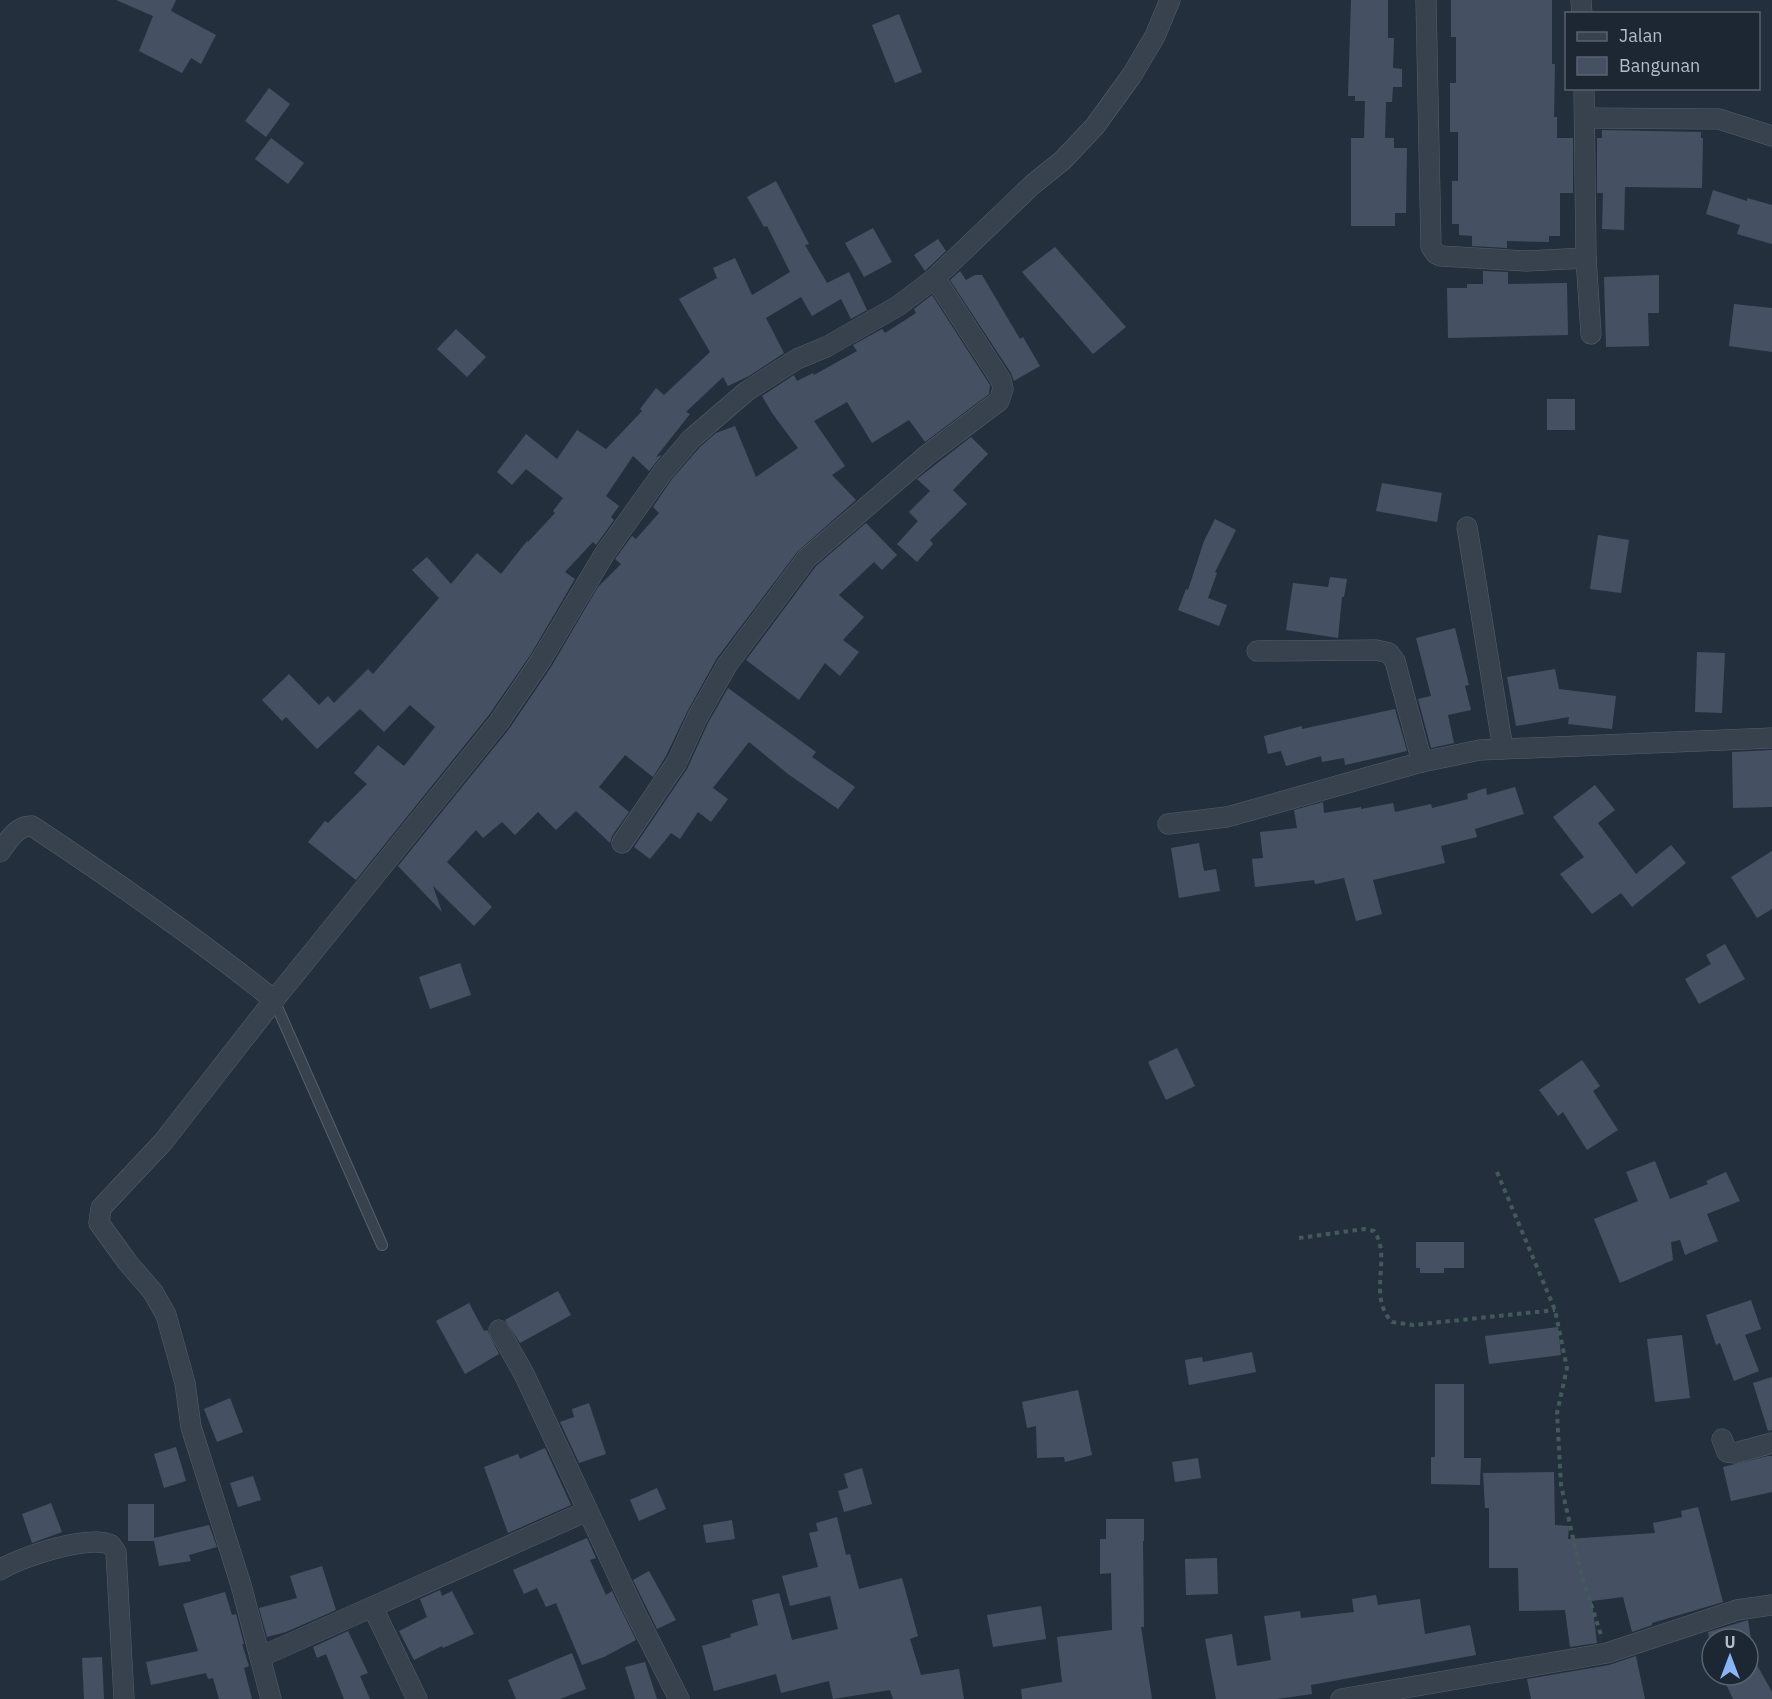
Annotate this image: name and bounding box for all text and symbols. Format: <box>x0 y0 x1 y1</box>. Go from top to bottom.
legend <box>1565 12 1760 90</box>
text: Jalan <box>1619 24 1663 47</box>
text: Bangunan <box>1619 54 1700 77</box>
north arrow <box>1700 1627 1760 1687</box>
text: U <box>1724 1632 1736 1652</box>

